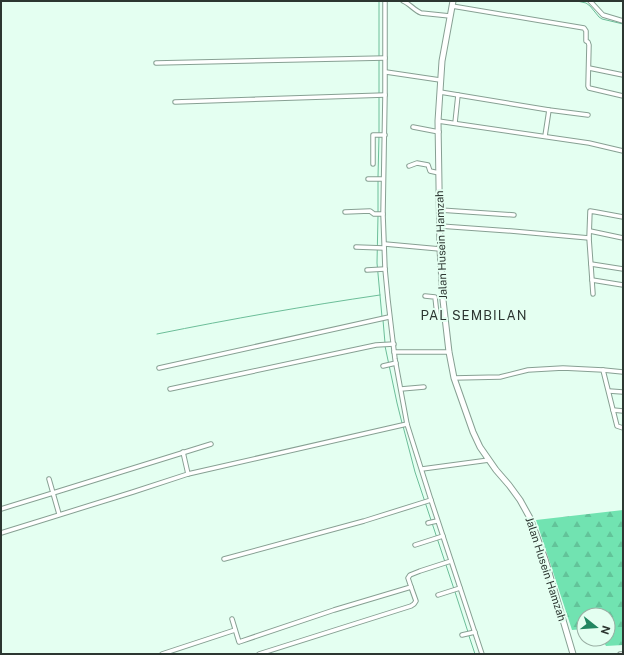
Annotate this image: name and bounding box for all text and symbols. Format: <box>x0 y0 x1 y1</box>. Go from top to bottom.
street label: Jalan Husein Hamzah <box>433 190 449 300</box>
district label: PAL SEMBILAN <box>421 308 527 323</box>
street label: Jalan Husein Hamzah <box>523 515 569 623</box>
north arrow <box>576 607 616 647</box>
text: N <box>599 624 613 636</box>

